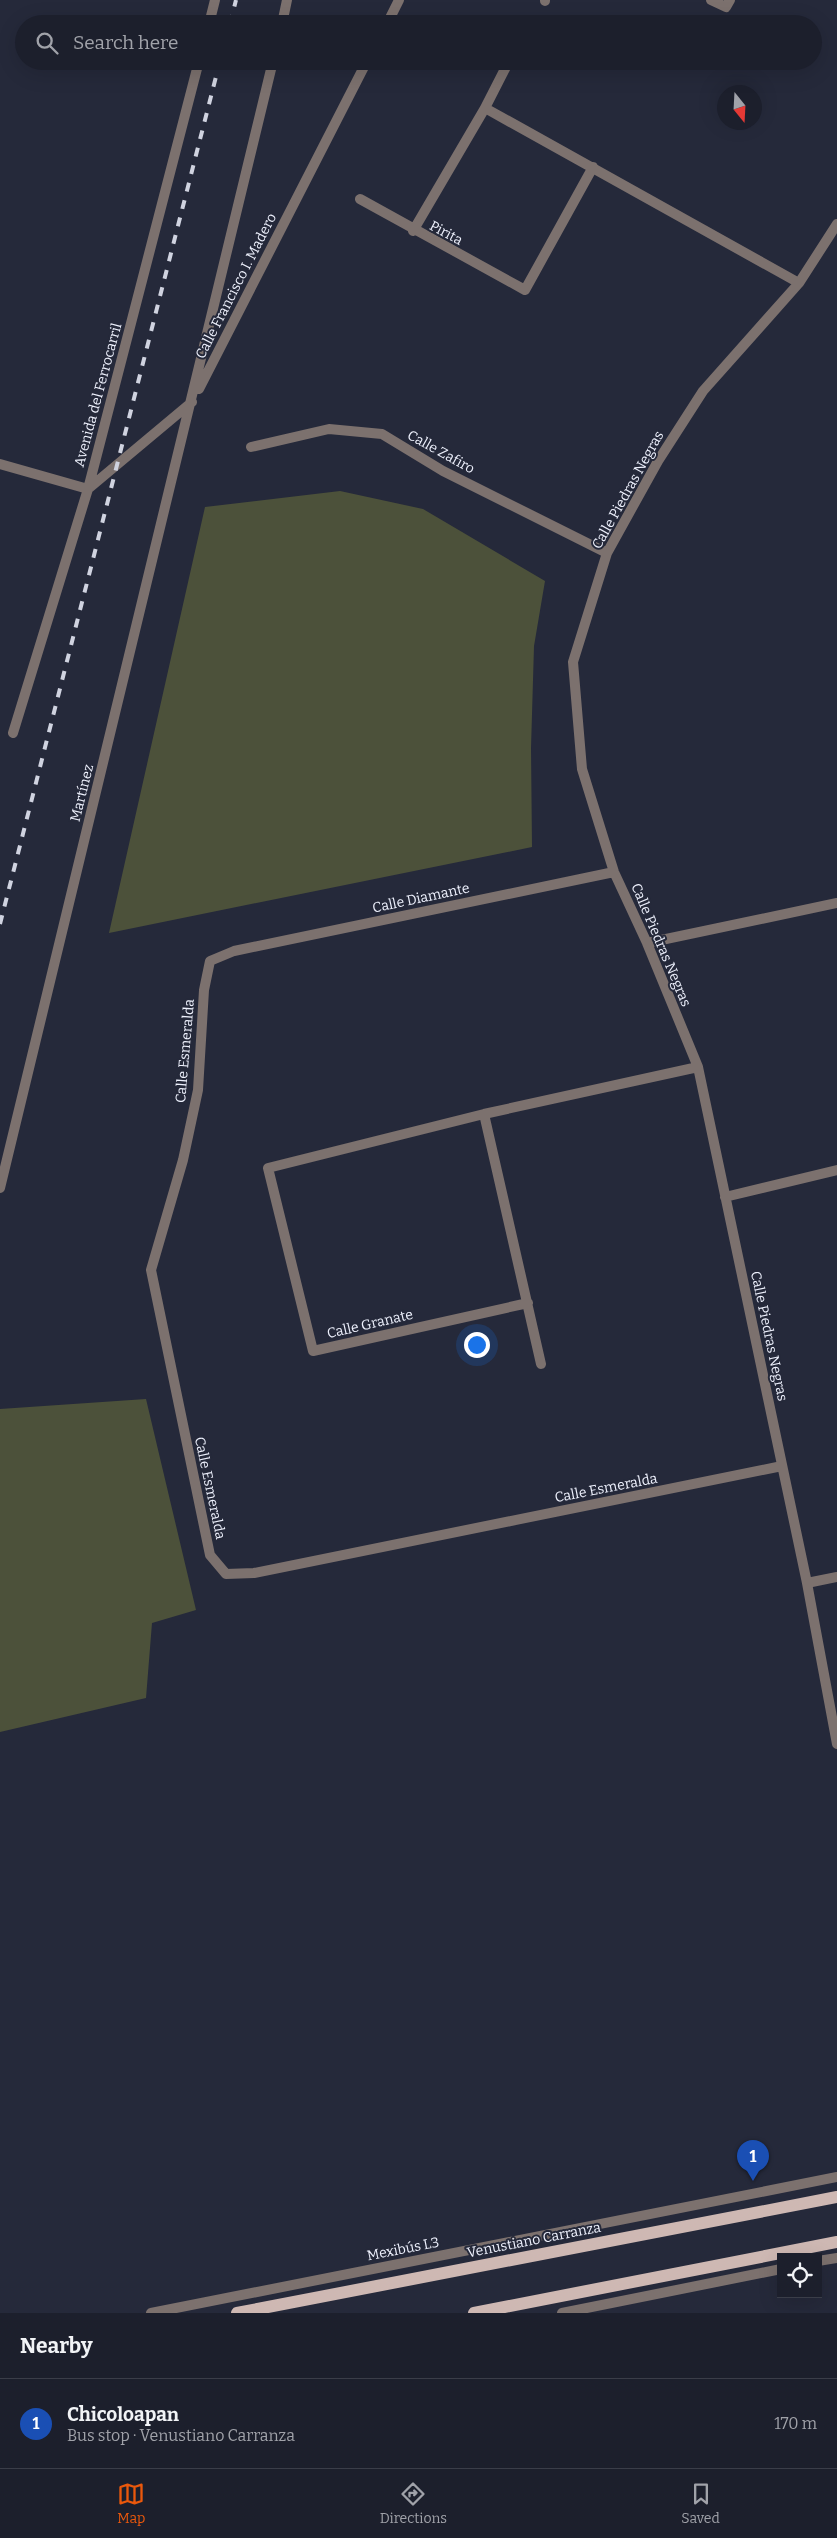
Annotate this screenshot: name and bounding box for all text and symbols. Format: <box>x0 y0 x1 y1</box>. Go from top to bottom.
search box <box>15 15 822 70</box>
icon: search <box>33 29 61 57</box>
text: Search here <box>73 31 178 54</box>
north arrow <box>717 85 762 130</box>
street label: Calle Francisco I. Madero <box>192 210 280 362</box>
street label: Pirita <box>426 217 466 249</box>
street label: Avenida del Ferrocarril <box>71 321 125 469</box>
street label: Calle Zafiro <box>404 427 478 477</box>
street label: Calle Piedras Negras <box>588 428 668 552</box>
street label: Martínez <box>67 762 97 823</box>
street label: Calle Diamante <box>371 879 471 917</box>
street label: Calle Piedras Negras <box>627 881 695 1009</box>
street label: Calle Esmeralda <box>172 998 198 1104</box>
street label: Calle Piedras Negras <box>747 1269 791 1403</box>
street label: Calle Granate <box>325 1306 415 1342</box>
your location <box>464 1332 490 1358</box>
street label: Calle Esmeralda <box>191 1435 229 1541</box>
street label: Calle Esmeralda <box>553 1470 659 1506</box>
pin: 1 <box>737 2140 769 2181</box>
street label: Venustiano Carranza <box>466 2219 603 2261</box>
street label: Mexibús L3 <box>365 2234 441 2264</box>
map controls <box>777 2253 822 2298</box>
button: locate <box>777 2253 822 2298</box>
text: Nearby <box>20 2333 93 2359</box>
text: Chicoloapan <box>67 2403 179 2426</box>
text: 1 <box>33 2414 39 2433</box>
text: 170 m <box>774 2414 817 2433</box>
text: Bus stop · Venustiano Carranza <box>67 2426 295 2445</box>
tab: Map <box>117 2480 145 2527</box>
tab: Directions <box>380 2480 447 2527</box>
tab: Saved <box>681 2480 720 2527</box>

